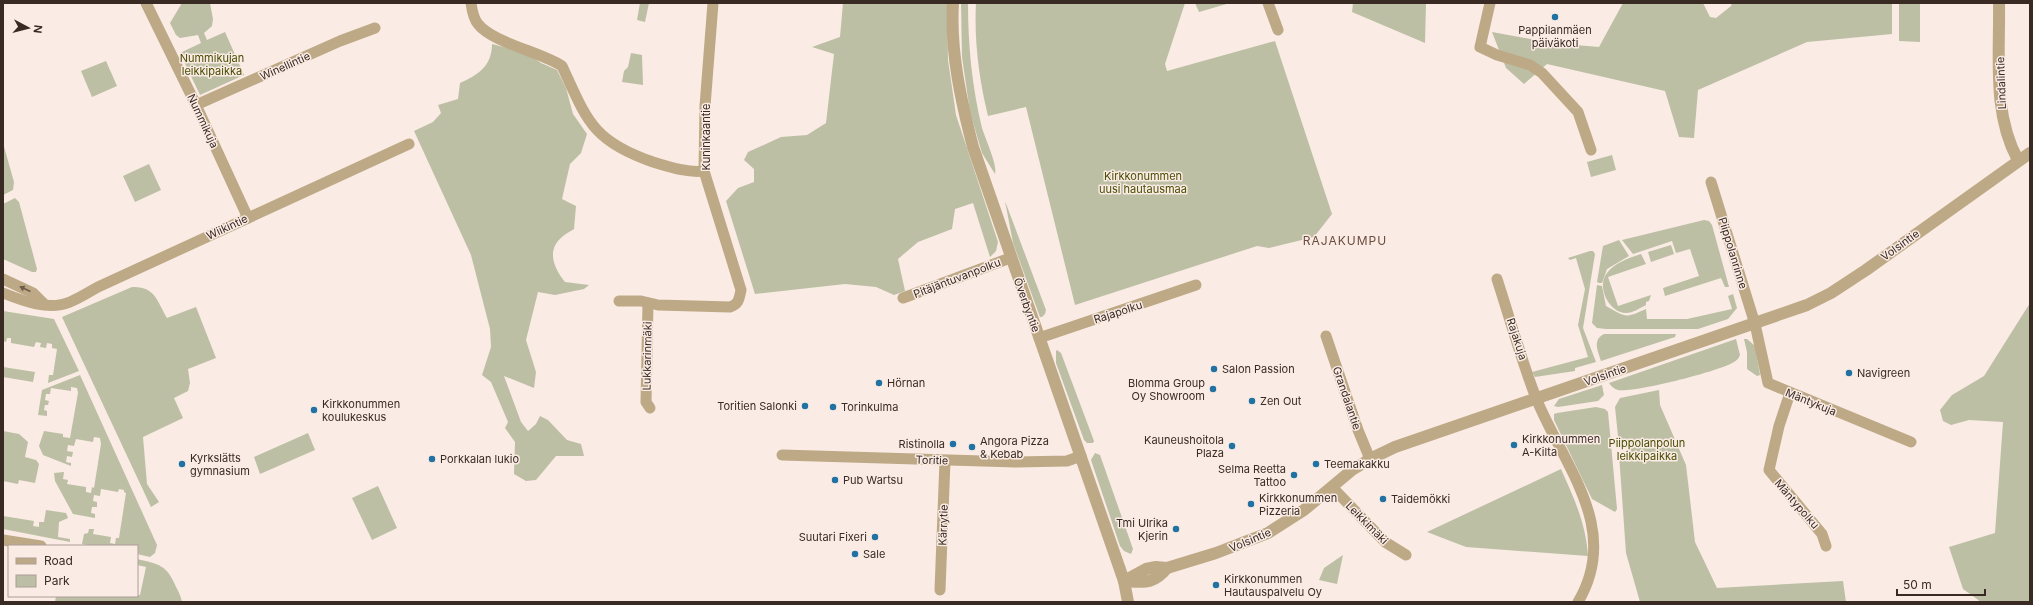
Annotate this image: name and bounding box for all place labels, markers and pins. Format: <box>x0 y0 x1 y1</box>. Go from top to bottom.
marker: Pappilanmäen päiväkoti <box>1550 12 1560 22</box>
place label: Pappilanmäen päiväkoti <box>1518 23 1592 50</box>
place label: Salon Passion <box>1222 362 1295 376</box>
marker: Salon Passion <box>1209 364 1219 374</box>
place label: Navigreen <box>1857 366 1910 380</box>
marker: Navigreen <box>1844 368 1854 378</box>
place label: Hörnan <box>887 376 925 390</box>
place label: Blomma Group Oy Showroom <box>1128 376 1205 403</box>
marker: Hörnan <box>874 378 884 388</box>
marker: Blomma Group Oy Showroom <box>1208 384 1218 394</box>
place label: Zen Out <box>1260 394 1302 408</box>
marker: Zen Out <box>1247 396 1257 406</box>
place label: Kirkkonummen koulukeskus <box>322 397 400 424</box>
place label: Toritien Salonki <box>717 399 797 413</box>
place label: Torinkulma <box>841 400 898 414</box>
marker: Toritien Salonki <box>800 401 810 411</box>
marker: Torinkulma <box>828 402 838 412</box>
marker: Kirkkonummen koulukeskus <box>309 405 319 415</box>
place label: Kirkkonummen A-Kilta <box>1522 432 1600 459</box>
place label: Kauneushoitola Plaza <box>1144 433 1224 460</box>
place label: Angora Pizza & Kebab <box>980 434 1049 461</box>
place label: Ristinolla <box>899 437 945 451</box>
marker: Ristinolla <box>948 439 958 449</box>
marker: Kirkkonummen A-Kilta <box>1509 440 1519 450</box>
marker: Kauneushoitola Plaza <box>1227 441 1237 451</box>
marker: Angora Pizza & Kebab <box>967 442 977 452</box>
place label: Kyrkslätts gymnasium <box>190 451 250 478</box>
place label: Porkkalan lukio <box>440 452 519 466</box>
marker: Porkkalan lukio <box>427 454 437 464</box>
place label: Teemakakku <box>1324 457 1390 471</box>
marker: Kyrkslätts gymnasium <box>177 459 187 469</box>
marker: Teemakakku <box>1311 459 1321 469</box>
place label: Selma Reetta Tattoo <box>1218 462 1286 489</box>
marker: Selma Reetta Tattoo <box>1289 470 1299 480</box>
place label: Pub Wartsu <box>843 473 903 487</box>
marker: Pub Wartsu <box>830 475 840 485</box>
place label: Kirkkonummen Pizzeria <box>1259 491 1337 518</box>
place label: Taidemökki <box>1391 492 1450 506</box>
marker: Taidemökki <box>1378 494 1388 504</box>
marker: Kirkkonummen Pizzeria <box>1246 499 1256 509</box>
place label: Tmi Ulrika Kjerin <box>1116 516 1168 543</box>
marker: Tmi Ulrika Kjerin <box>1171 524 1181 534</box>
place label: Suutari Fixeri <box>799 530 867 544</box>
marker: Suutari Fixeri <box>870 532 880 542</box>
place label: Sale <box>863 547 885 561</box>
marker: Sale <box>850 549 860 559</box>
place label: Kirkkonummen Hautauspalvelu Oy <box>1224 572 1322 599</box>
marker: Kirkkonummen Hautauspalvelu Oy <box>1211 580 1221 590</box>

